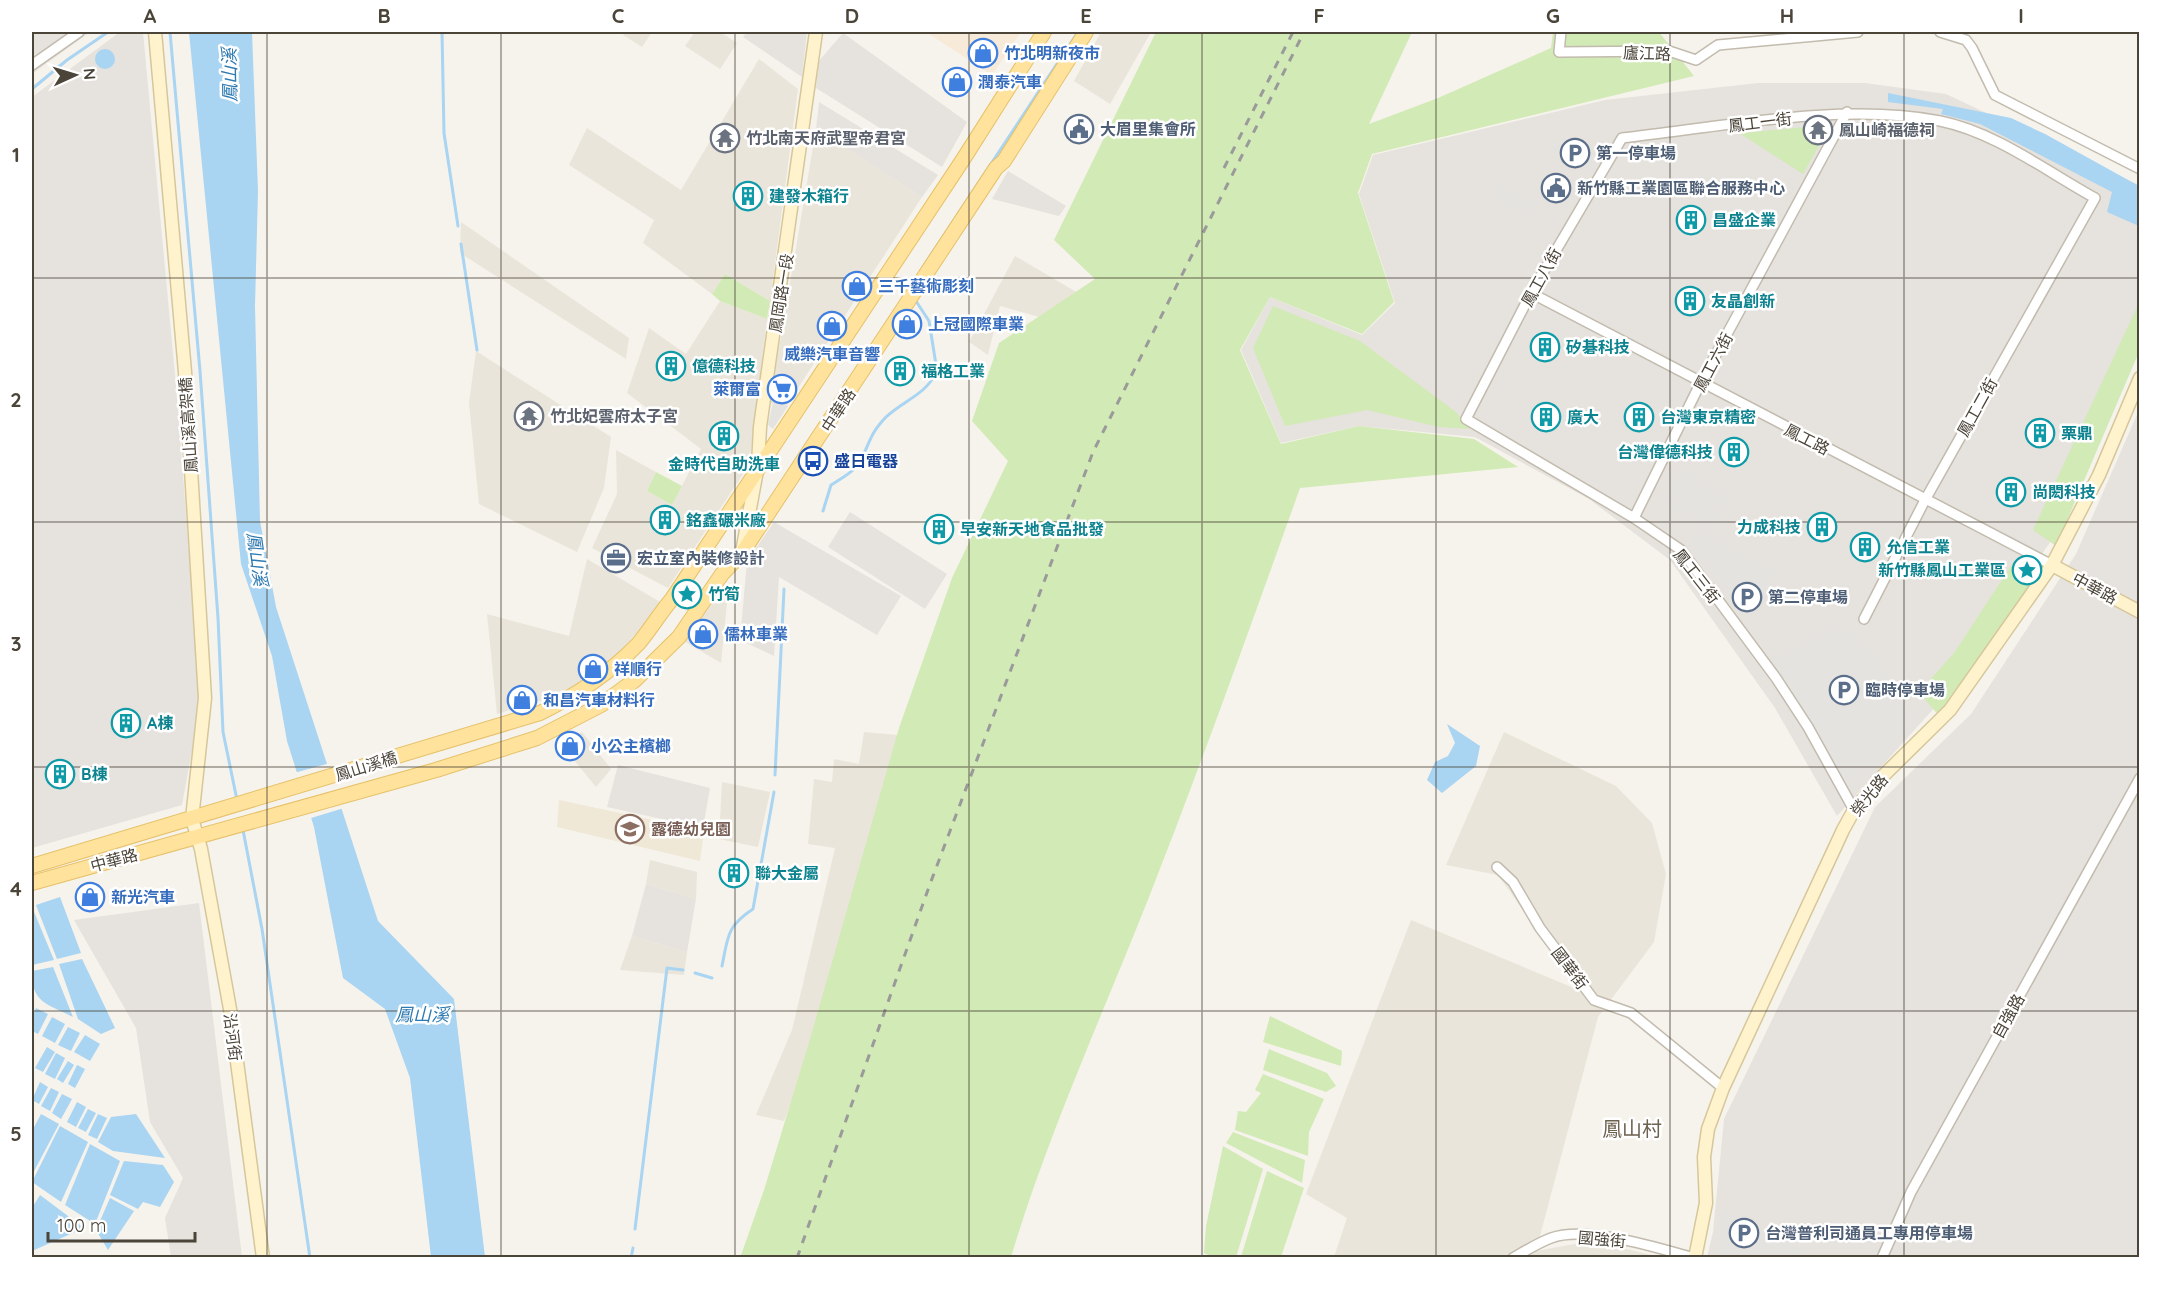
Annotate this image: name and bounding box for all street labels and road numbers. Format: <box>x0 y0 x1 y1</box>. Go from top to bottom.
street label: 廬江路 <box>1623 42 1671 64</box>
street label: 鳳工一街 <box>1727 108 1793 136</box>
street label: 鳳工八街 <box>1517 244 1565 310</box>
street label: 鳳岡路一段 <box>765 252 797 334</box>
street label: 鳳工六街 <box>1689 329 1737 395</box>
street label: 鳳工二街 <box>1953 374 2001 440</box>
street label: 鳳山溪高架橋 <box>175 376 201 474</box>
street label: 中華路 <box>817 384 859 436</box>
street label: 鳳工路 <box>1781 419 1833 459</box>
street label: 鳳工三街 <box>1669 545 1725 607</box>
street label: 中華路 <box>2069 568 2121 608</box>
street label: 鳳山溪橋 <box>332 747 400 785</box>
street label: 榮光路 <box>1846 770 1892 820</box>
street label: 中華路 <box>88 844 140 876</box>
street label: 國華街 <box>1548 943 1592 993</box>
street label: 自強路 <box>1988 990 2028 1042</box>
street label: 沿河街 <box>220 1012 246 1062</box>
street label: 國強街 <box>1577 1227 1627 1251</box>

